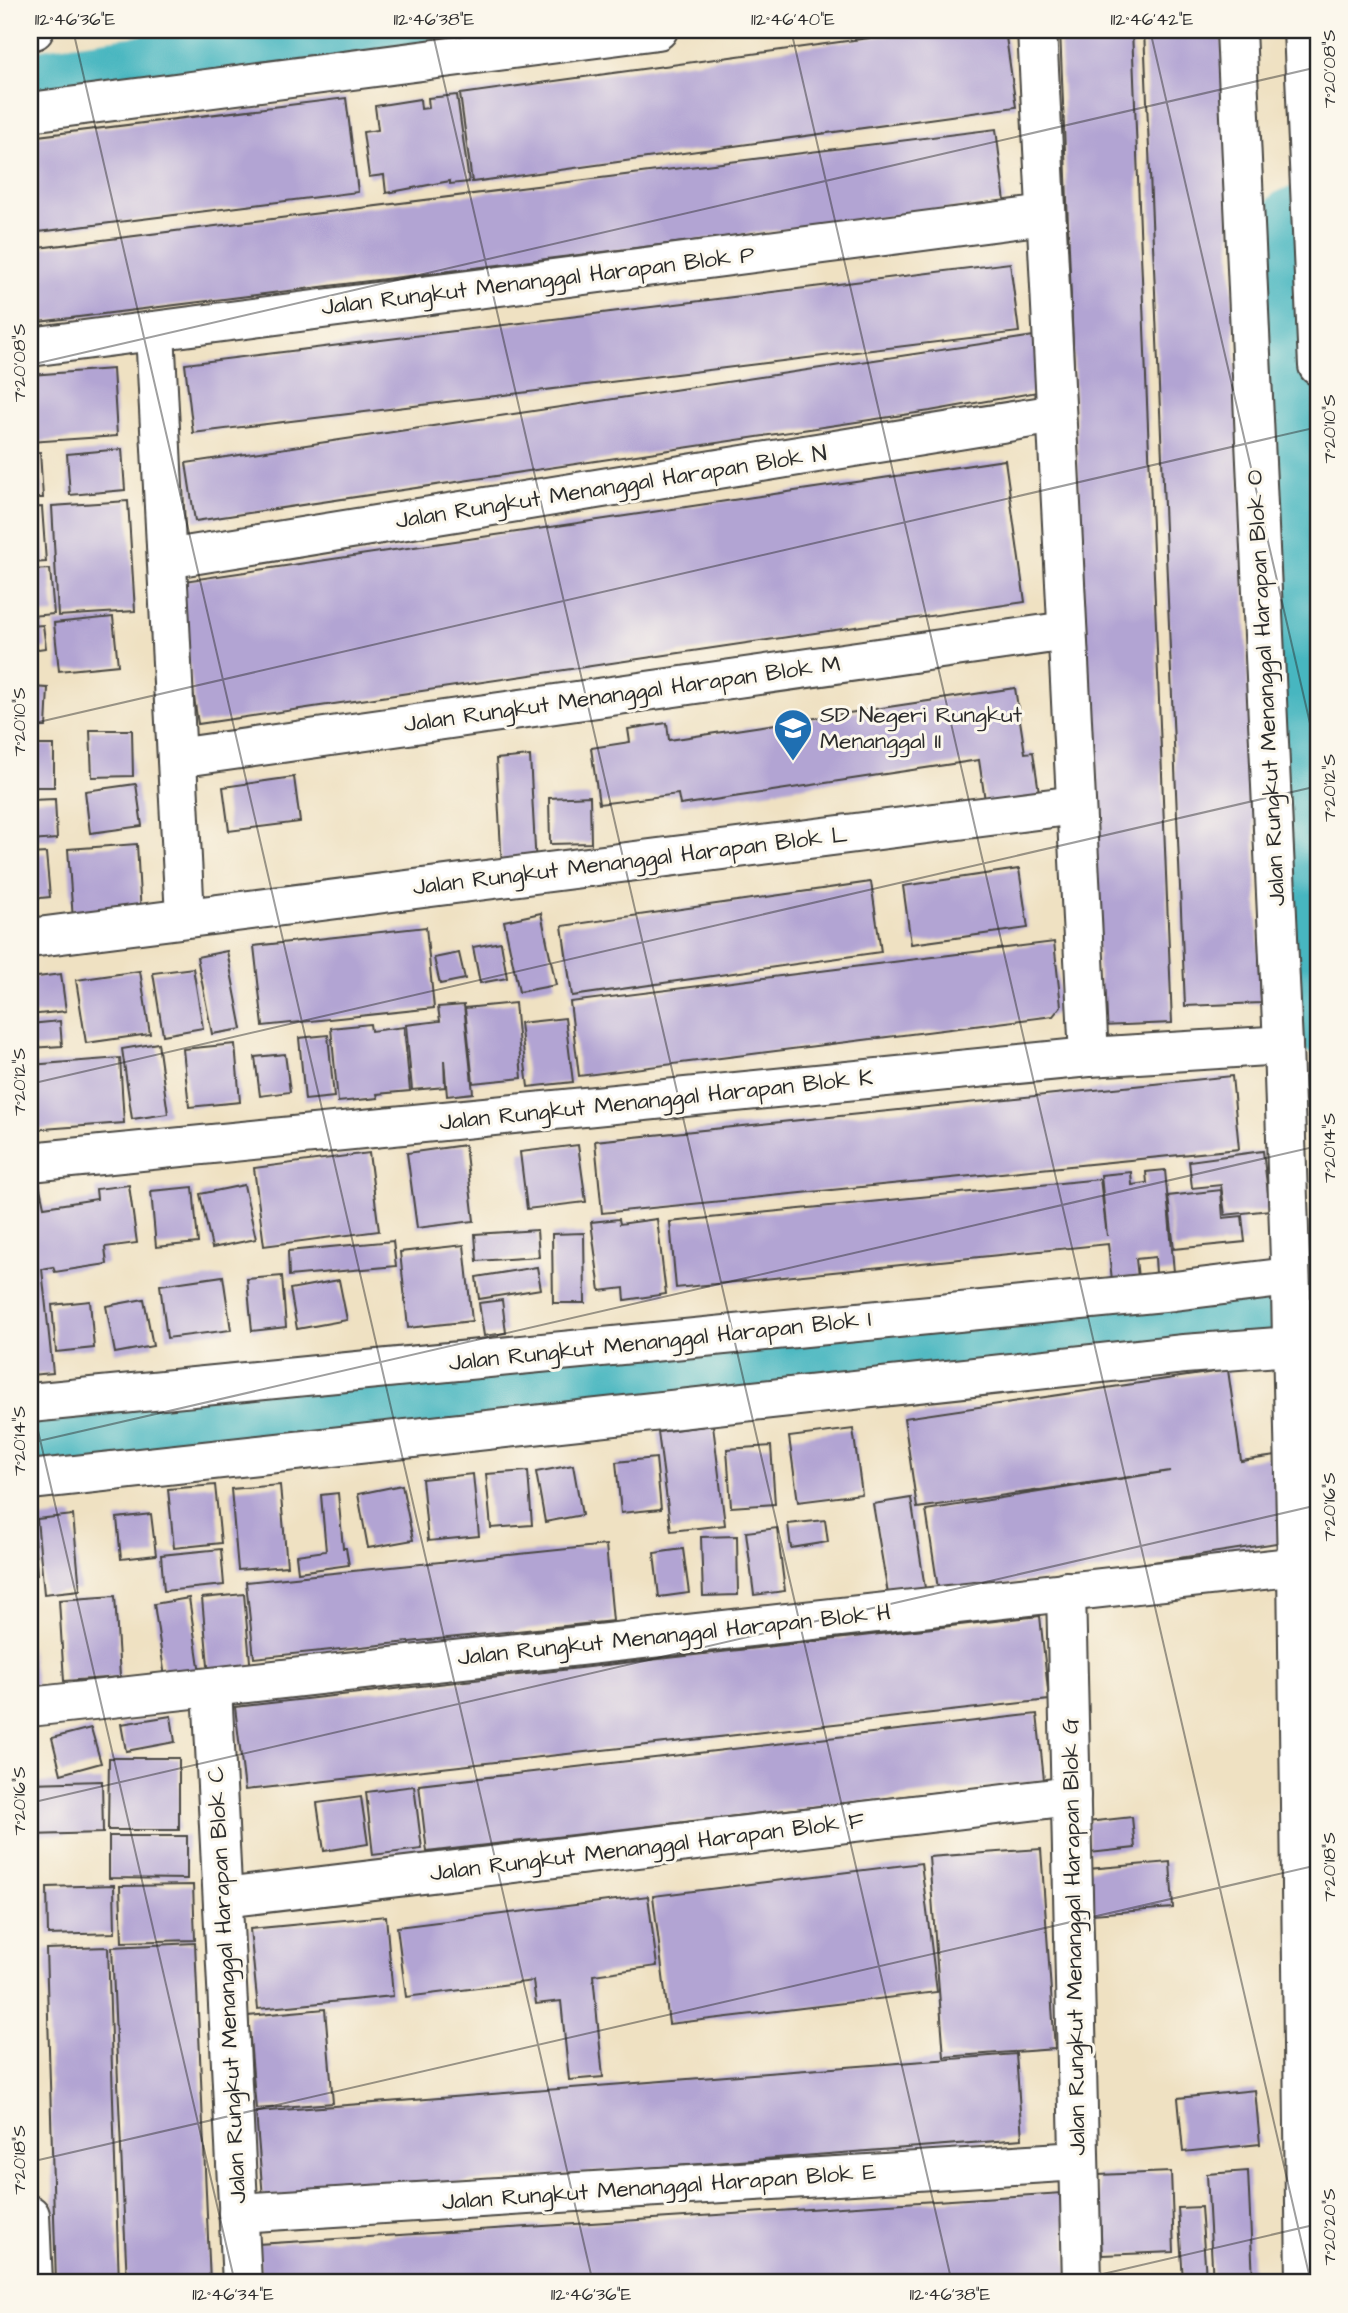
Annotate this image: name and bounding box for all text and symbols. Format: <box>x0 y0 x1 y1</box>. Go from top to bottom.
text: 112°46'36"E <box>35 7 116 32</box>
text: 112°46'38"E <box>393 7 475 32</box>
text: 112°46'40"E <box>751 7 835 32</box>
text: 112°46'42"E <box>1111 7 1194 32</box>
text: 7°20'08"S <box>1317 30 1342 108</box>
street label: Jalan Rungkut Menanggal Harapan Blok P <box>320 238 757 324</box>
text: 7°20'08"S <box>7 324 32 402</box>
text: 7°20'10"S <box>1317 394 1342 464</box>
street label: Jalan Rungkut Menanggal Harapan Blok N <box>393 437 829 538</box>
street label: Jalan Rungkut Menanggal Harapan Blok O <box>1239 469 1294 907</box>
street label: Jalan Rungkut Menanggal Harapan Blok M <box>402 647 843 741</box>
text: 7°20'10"S <box>7 687 32 757</box>
place label: SD Negeri Rungkut Menanggal II <box>820 699 1023 758</box>
school or university icon: SD Negeri Rungkut Menanggal II <box>772 707 814 762</box>
text: 7°20'12"S <box>1317 754 1342 822</box>
street label: Jalan Rungkut Menanggal Harapan Blok L <box>411 818 849 905</box>
text: 7°20'12"S <box>7 1048 32 1116</box>
street label: Jalan Rungkut Menanggal Harapan Blok K <box>438 1061 874 1140</box>
text: 7°20'14"S <box>1317 1113 1342 1183</box>
street label: Jalan Rungkut Menanggal Harapan Blok I <box>447 1303 873 1380</box>
text: 7°20'14"S <box>7 1406 32 1476</box>
text: 7°20'16"S <box>1317 1472 1342 1542</box>
street label: Jalan Rungkut Menanggal Harapan Blok H <box>456 1596 892 1675</box>
street label: Jalan Rungkut Menanggal Harapan Blok G <box>1054 1718 1095 2156</box>
street label: Jalan Rungkut Menanggal Harapan Blok C <box>200 1765 255 2204</box>
text: 7°20'16"S <box>7 1766 32 1836</box>
street label: Jalan Rungkut Menanggal Harapan Blok F <box>428 1804 866 1891</box>
text: 7°20'18"S <box>1317 1832 1342 1902</box>
text: 7°20'18"S <box>7 2125 32 2195</box>
street label: Jalan Rungkut Menanggal Harapan Blok E <box>441 2156 878 2219</box>
text: 7°20'20"S <box>1317 2188 1342 2266</box>
text: 112°46'34"E <box>192 2282 274 2307</box>
text: 112°46'36"E <box>551 2282 632 2307</box>
text: 112°46'38"E <box>909 2282 991 2307</box>

